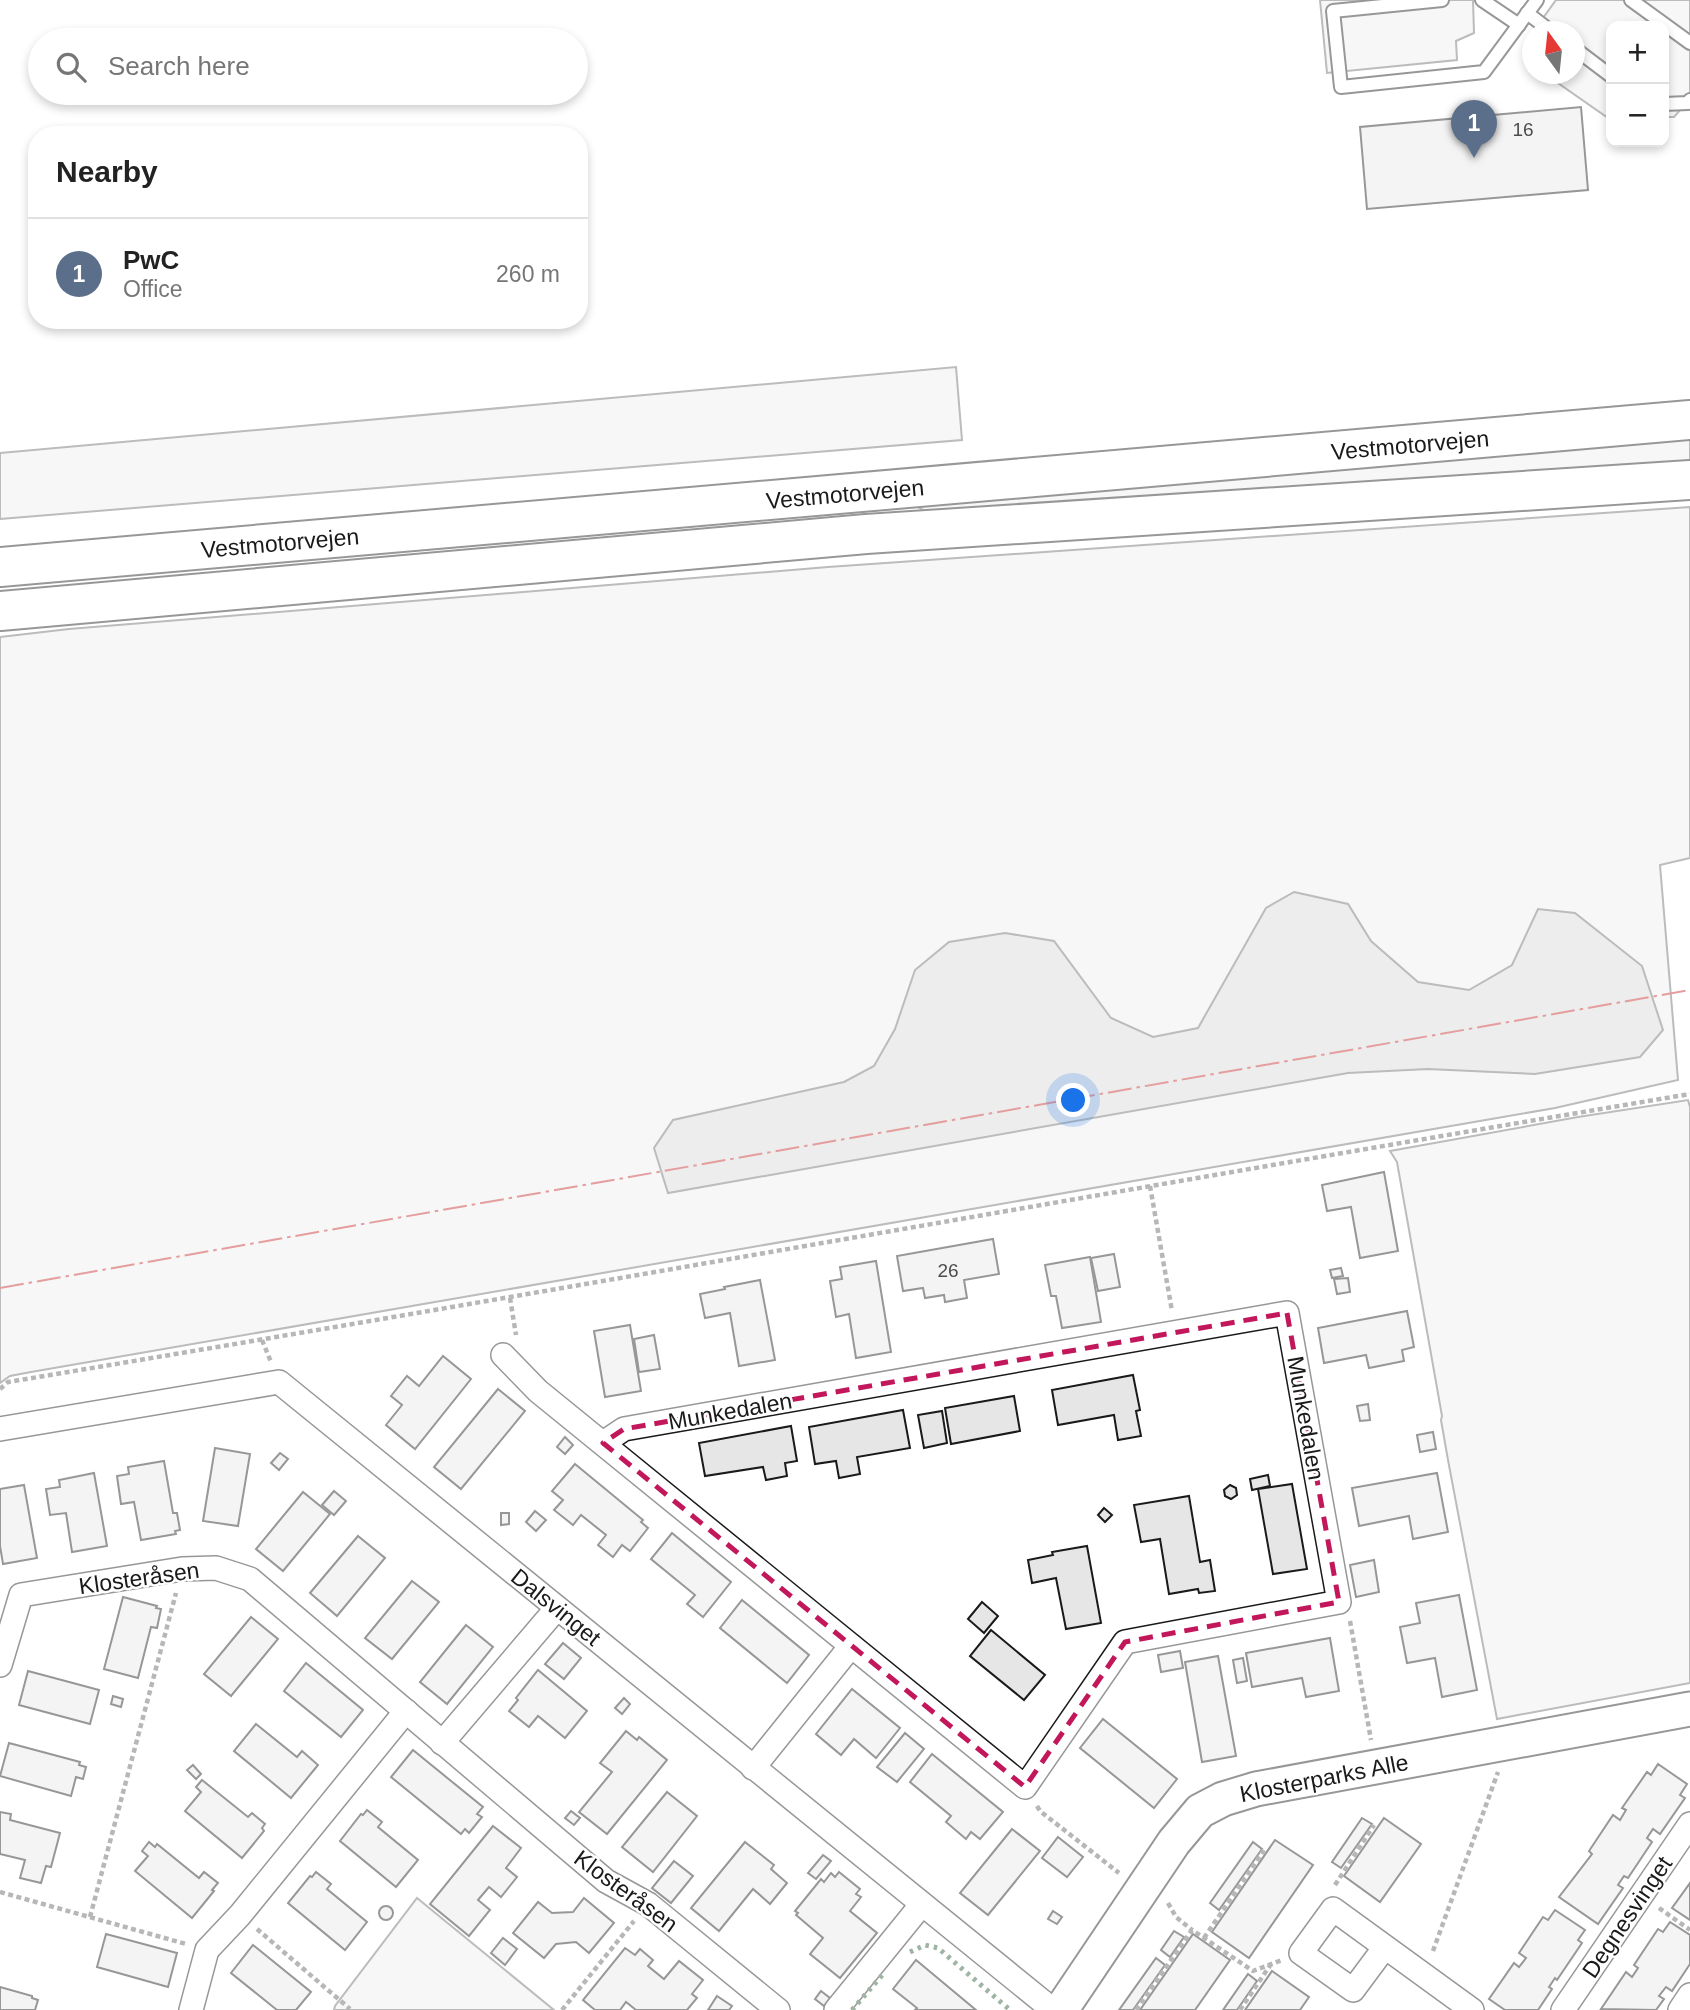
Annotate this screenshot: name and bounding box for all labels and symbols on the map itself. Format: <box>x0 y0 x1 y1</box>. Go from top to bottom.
north arrow <box>1522 21 1585 84</box>
pin: 1 <box>1451 100 1497 158</box>
house number: 16 <box>1512 119 1534 140</box>
street label: Vestmotorvejen <box>1330 425 1490 465</box>
street label: Vestmotorvejen <box>765 474 925 514</box>
street label: Vestmotorvejen <box>200 523 360 563</box>
your location <box>1056 1083 1090 1117</box>
house number: 26 <box>937 1260 959 1281</box>
street label: Munkedalen <box>1282 1354 1330 1482</box>
street label: Munkedalen <box>666 1387 794 1435</box>
street label: Klosteråsen <box>77 1557 201 1599</box>
street label: Dalsvinget <box>506 1563 606 1651</box>
street label: Klosterparks Alle <box>1237 1749 1411 1807</box>
street label: Klosteråsen <box>569 1845 683 1937</box>
street label: Degnesvinget <box>1577 1851 1677 1983</box>

